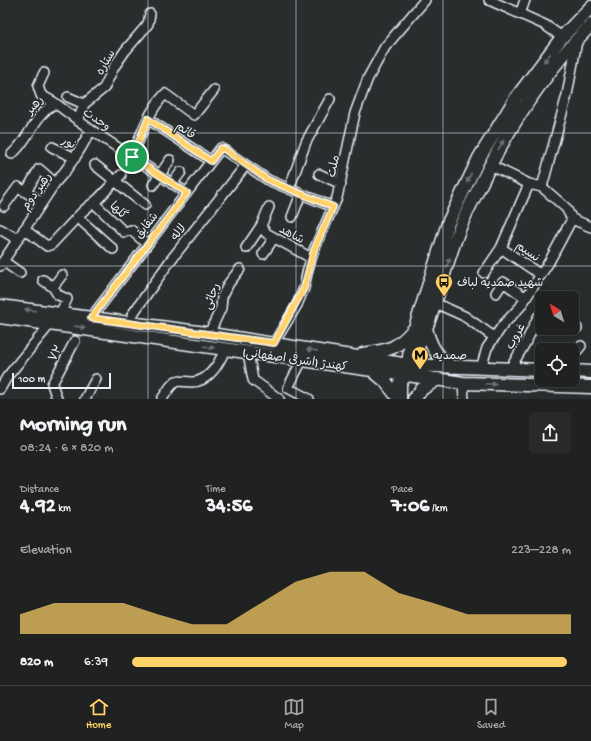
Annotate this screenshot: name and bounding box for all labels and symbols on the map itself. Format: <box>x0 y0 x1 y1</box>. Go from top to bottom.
street label: ستاره <box>94 48 120 78</box>
one-way arrow <box>542 52 551 63</box>
street label: رهبر <box>23 94 47 119</box>
street label: وحدت <box>79 106 112 135</box>
street label: قائم <box>172 120 197 143</box>
street label: نور <box>58 134 77 153</box>
one-way arrow <box>498 139 505 151</box>
pin <box>115 140 149 174</box>
street label: ملت <box>326 154 344 179</box>
street label: رهبر دوم <box>19 171 56 214</box>
one-way arrow <box>466 173 472 184</box>
street label: گلها <box>106 198 131 223</box>
street label: شقایق <box>133 210 162 242</box>
street label: لاله <box>169 222 190 244</box>
street label: شاهد <box>276 223 306 248</box>
street label: نسیم <box>512 240 542 266</box>
one-way arrow <box>445 257 451 269</box>
bus stop icon: شهید صمدیه لباف <box>434 272 454 297</box>
place label: شهید صمدیه لباف <box>457 277 543 291</box>
street label: رجائی <box>202 282 224 312</box>
north arrow <box>535 291 579 335</box>
one-way arrow <box>24 307 37 313</box>
street label: غروب <box>504 322 530 352</box>
one-way arrow <box>74 325 86 331</box>
street label: ۷۲ <box>47 343 67 365</box>
one-way arrow <box>203 344 215 350</box>
street label: کهندژ (اشرفی اصفهانی) <box>241 344 348 375</box>
metro station icon: صمدیه <box>410 345 430 370</box>
one-way arrow <box>306 346 318 352</box>
place label: صمدیه <box>433 350 467 364</box>
scale bar <box>12 371 111 390</box>
one-way arrow <box>485 381 498 387</box>

